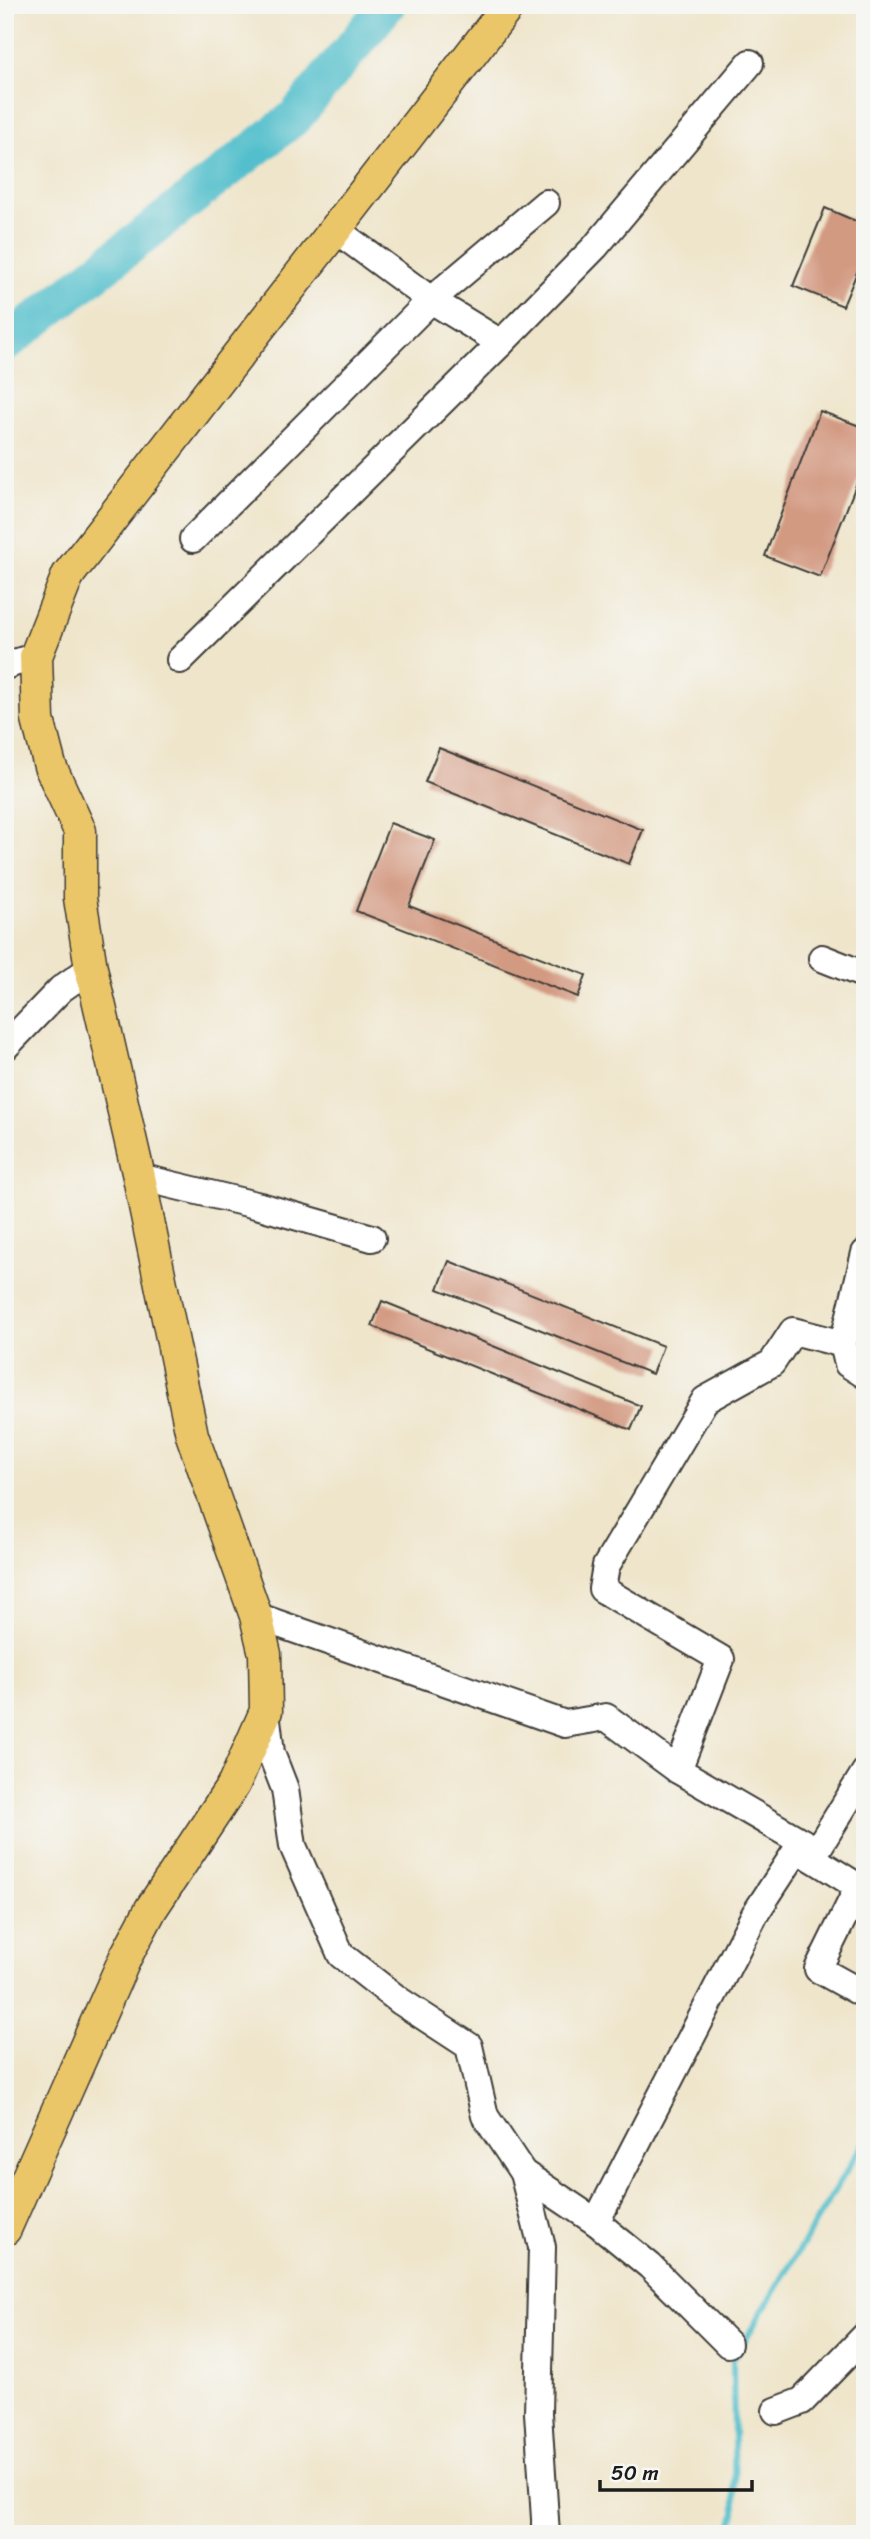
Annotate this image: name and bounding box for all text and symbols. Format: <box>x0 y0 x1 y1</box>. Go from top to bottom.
scale bar <box>600 2448 753 2492</box>
text: 50 m <box>611 2454 659 2492</box>

